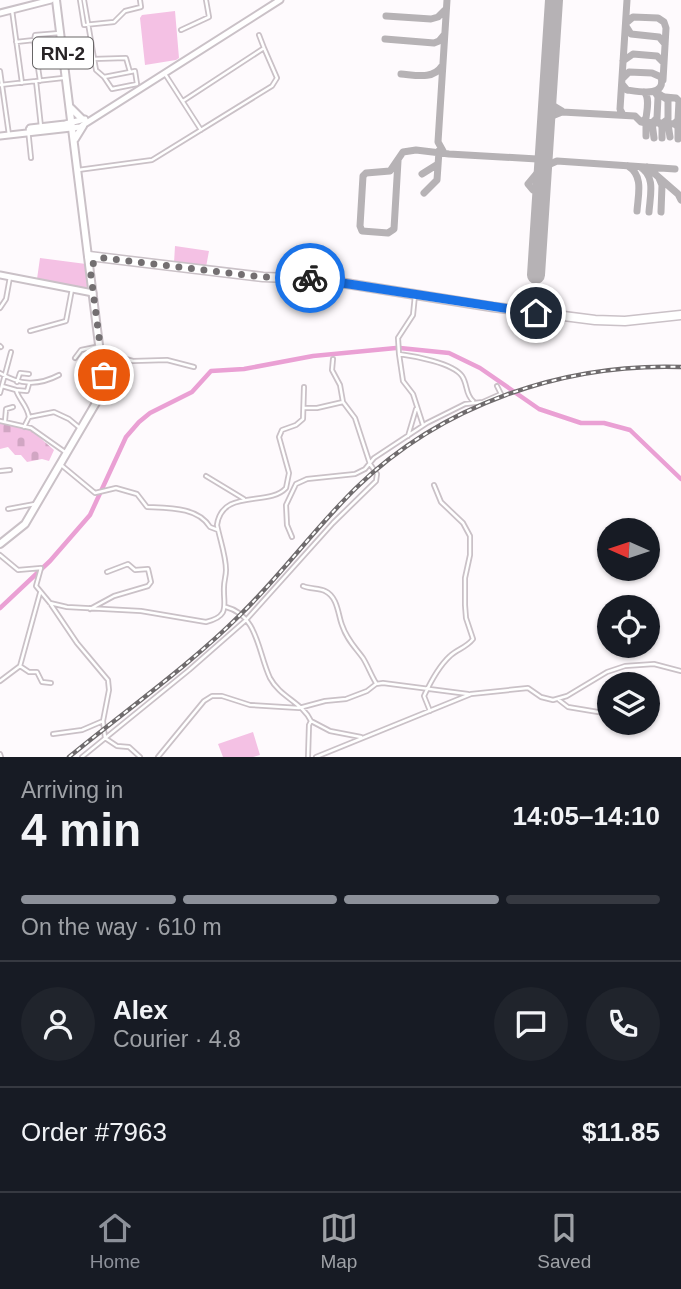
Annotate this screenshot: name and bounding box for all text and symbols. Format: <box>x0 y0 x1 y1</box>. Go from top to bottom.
road number: RN-2 <box>33 38 93 68</box>
courier <box>275 243 345 313</box>
icon: bike <box>291 259 329 297</box>
pin <box>506 283 566 343</box>
icon: home <box>517 294 555 332</box>
pin <box>74 345 134 405</box>
icon: bag <box>85 356 123 394</box>
north arrow <box>597 518 660 581</box>
map controls <box>597 518 660 735</box>
button: locate <box>597 595 660 658</box>
button: layers <box>597 672 660 735</box>
text: Arriving in <box>21 777 123 803</box>
text: 14:05–14:10 <box>513 801 660 831</box>
text: 4 min <box>21 804 141 856</box>
text: On the way · 610 m <box>21 914 222 940</box>
button: person <box>21 987 95 1061</box>
button: chat <box>494 987 568 1061</box>
button: phone <box>586 987 660 1061</box>
text: Alex <box>113 995 168 1025</box>
text: Courier · 4.8 <box>113 1026 241 1052</box>
text: Order #7963 <box>21 1117 167 1147</box>
text: $11.85 <box>582 1117 660 1147</box>
tab: Home <box>90 1209 140 1273</box>
tab: Map <box>320 1209 358 1273</box>
tab: Saved <box>537 1209 591 1273</box>

